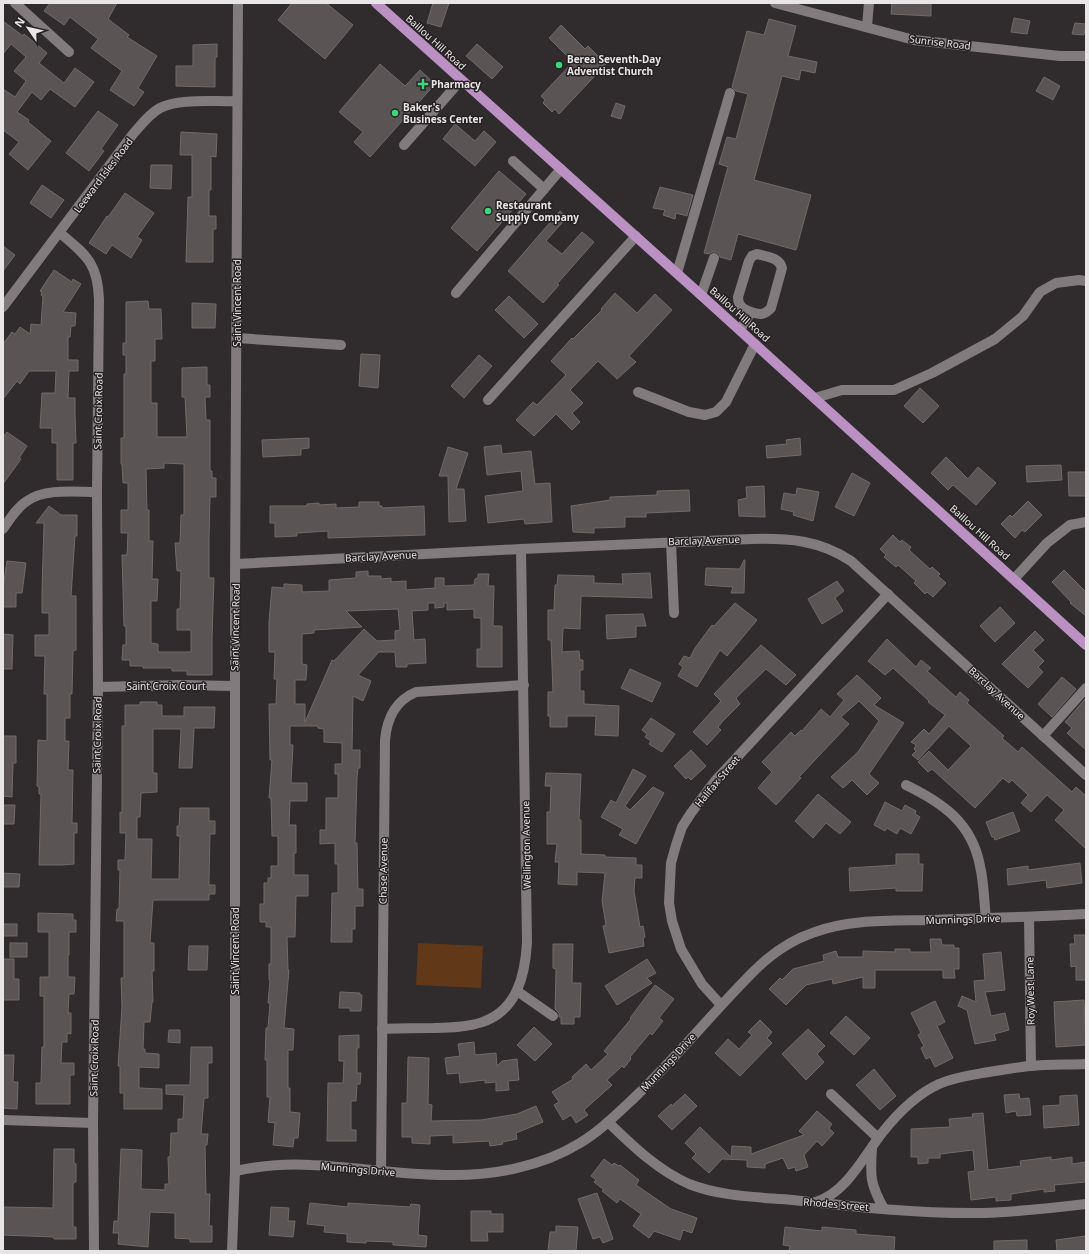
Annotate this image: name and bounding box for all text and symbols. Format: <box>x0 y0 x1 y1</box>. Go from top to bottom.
north arrow <box>8 8 48 48</box>
street label: Baillou Hill Road <box>403 11 469 73</box>
text: N <box>11 14 28 30</box>
street label: Sunrise Road <box>909 31 971 53</box>
place label: Berea Seventh-Day Adventist Church <box>567 52 661 78</box>
marker: Berea Seventh-Day Adventist Church <box>554 60 564 70</box>
place label: Pharmacy <box>431 77 481 91</box>
marker: Pharmacy <box>418 79 428 89</box>
place label: Baker's Business Center <box>403 100 483 126</box>
marker: Baker's Business Center <box>390 108 400 118</box>
street label: Leeward Isles Road <box>70 135 136 215</box>
place label: Restaurant Supply Company <box>496 198 579 224</box>
marker: Restaurant Supply Company <box>483 206 493 216</box>
street label: Saint Vincent Road <box>230 259 244 347</box>
street label: Baillou Hill Road <box>707 283 773 345</box>
street label: Saint Croix Road <box>90 372 106 450</box>
street label: Baillou Hill Road <box>947 501 1013 563</box>
street label: Barclay Avenue <box>668 532 741 548</box>
street label: Barclay Avenue <box>345 547 418 565</box>
street label: Saint Vincent Road <box>227 583 243 671</box>
street label: Barclay Avenue <box>966 663 1028 723</box>
street label: Saint Croix Court <box>126 679 206 693</box>
street label: Saint Croix Road <box>89 696 105 774</box>
street label: Halifax Street <box>691 752 743 810</box>
street label: Wellington Avenue <box>518 800 534 889</box>
street label: Chase Avenue <box>375 837 391 904</box>
street label: Saint Vincent Road <box>228 907 242 995</box>
street label: Munnings Drive <box>925 911 1001 927</box>
street label: Roy West Lane <box>1022 956 1038 1025</box>
street label: Saint Croix Road <box>86 1019 102 1097</box>
street label: Munnings Drive <box>637 1030 699 1094</box>
street label: Munnings Drive <box>320 1159 396 1179</box>
street label: Rhodes Street <box>803 1194 870 1214</box>

